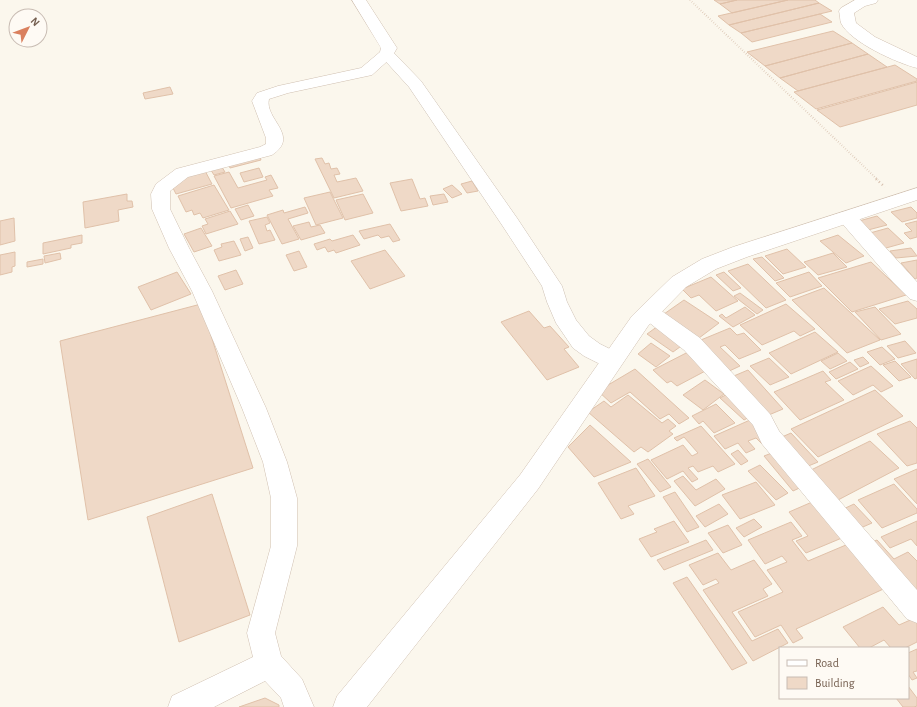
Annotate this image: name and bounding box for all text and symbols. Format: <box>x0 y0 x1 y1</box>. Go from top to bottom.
north arrow <box>8 8 48 48</box>
text: N <box>28 15 42 28</box>
legend <box>779 647 909 699</box>
text: Road <box>815 657 839 669</box>
text: Building <box>815 677 855 689</box>

